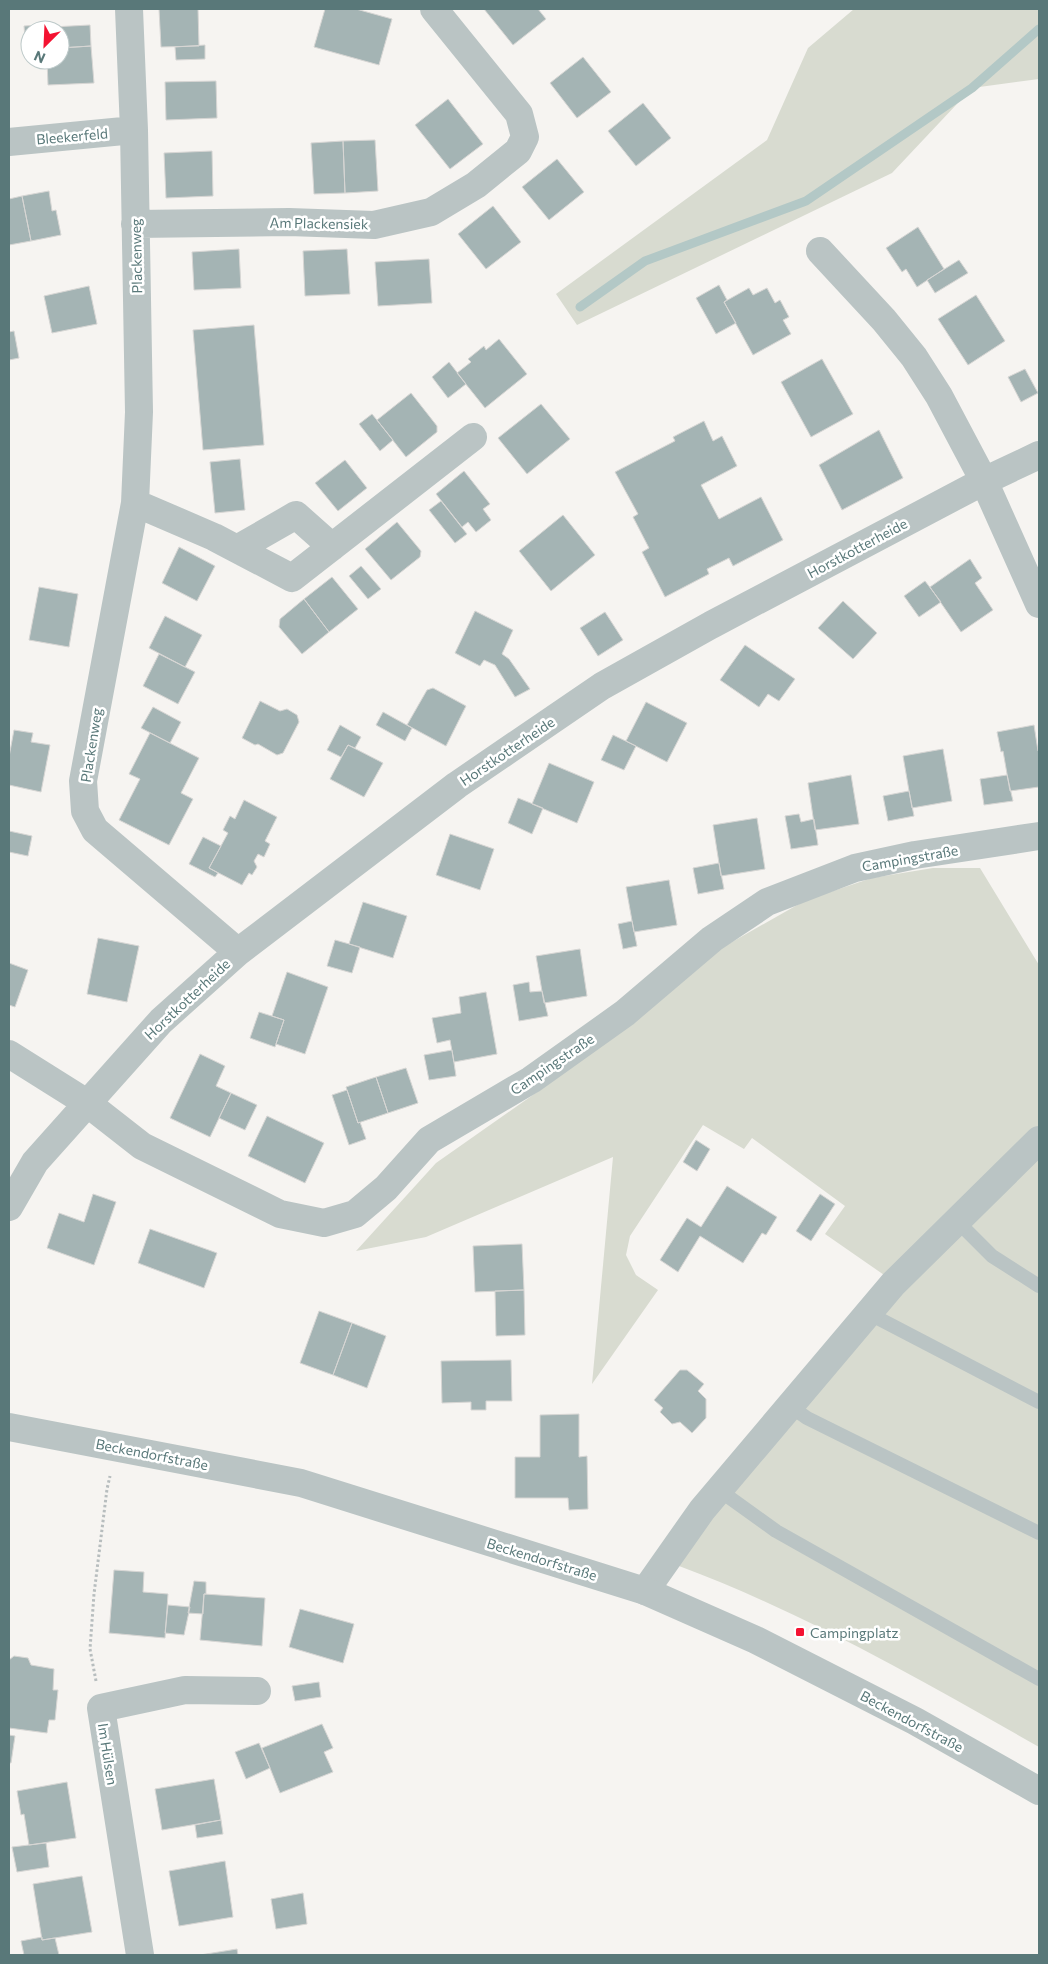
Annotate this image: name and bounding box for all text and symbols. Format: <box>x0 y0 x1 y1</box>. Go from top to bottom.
north arrow <box>20 20 70 70</box>
text: N <box>31 47 48 67</box>
street label: Bleekerfeld <box>35 124 109 148</box>
street label: Am Plackensiek <box>269 214 369 232</box>
street label: Plackenweg <box>127 218 145 294</box>
street label: Horstkotterheide <box>804 515 910 581</box>
street label: Plackenweg <box>77 706 105 783</box>
street label: Horstkotterheide <box>456 713 558 789</box>
street label: Campingstraße <box>861 841 959 875</box>
street label: Horstkotterheide <box>141 955 233 1043</box>
street label: Campingstraße <box>507 1030 597 1098</box>
street label: Beckendorfstraße <box>94 1435 210 1473</box>
street label: Beckendorfstraße <box>485 1534 599 1584</box>
place label: Campingplatz <box>810 1624 899 1641</box>
marker: Campingplatz <box>794 1626 806 1638</box>
street label: Beckendorfstraße <box>858 1687 966 1755</box>
street label: Im Hülsen <box>95 1722 121 1786</box>

